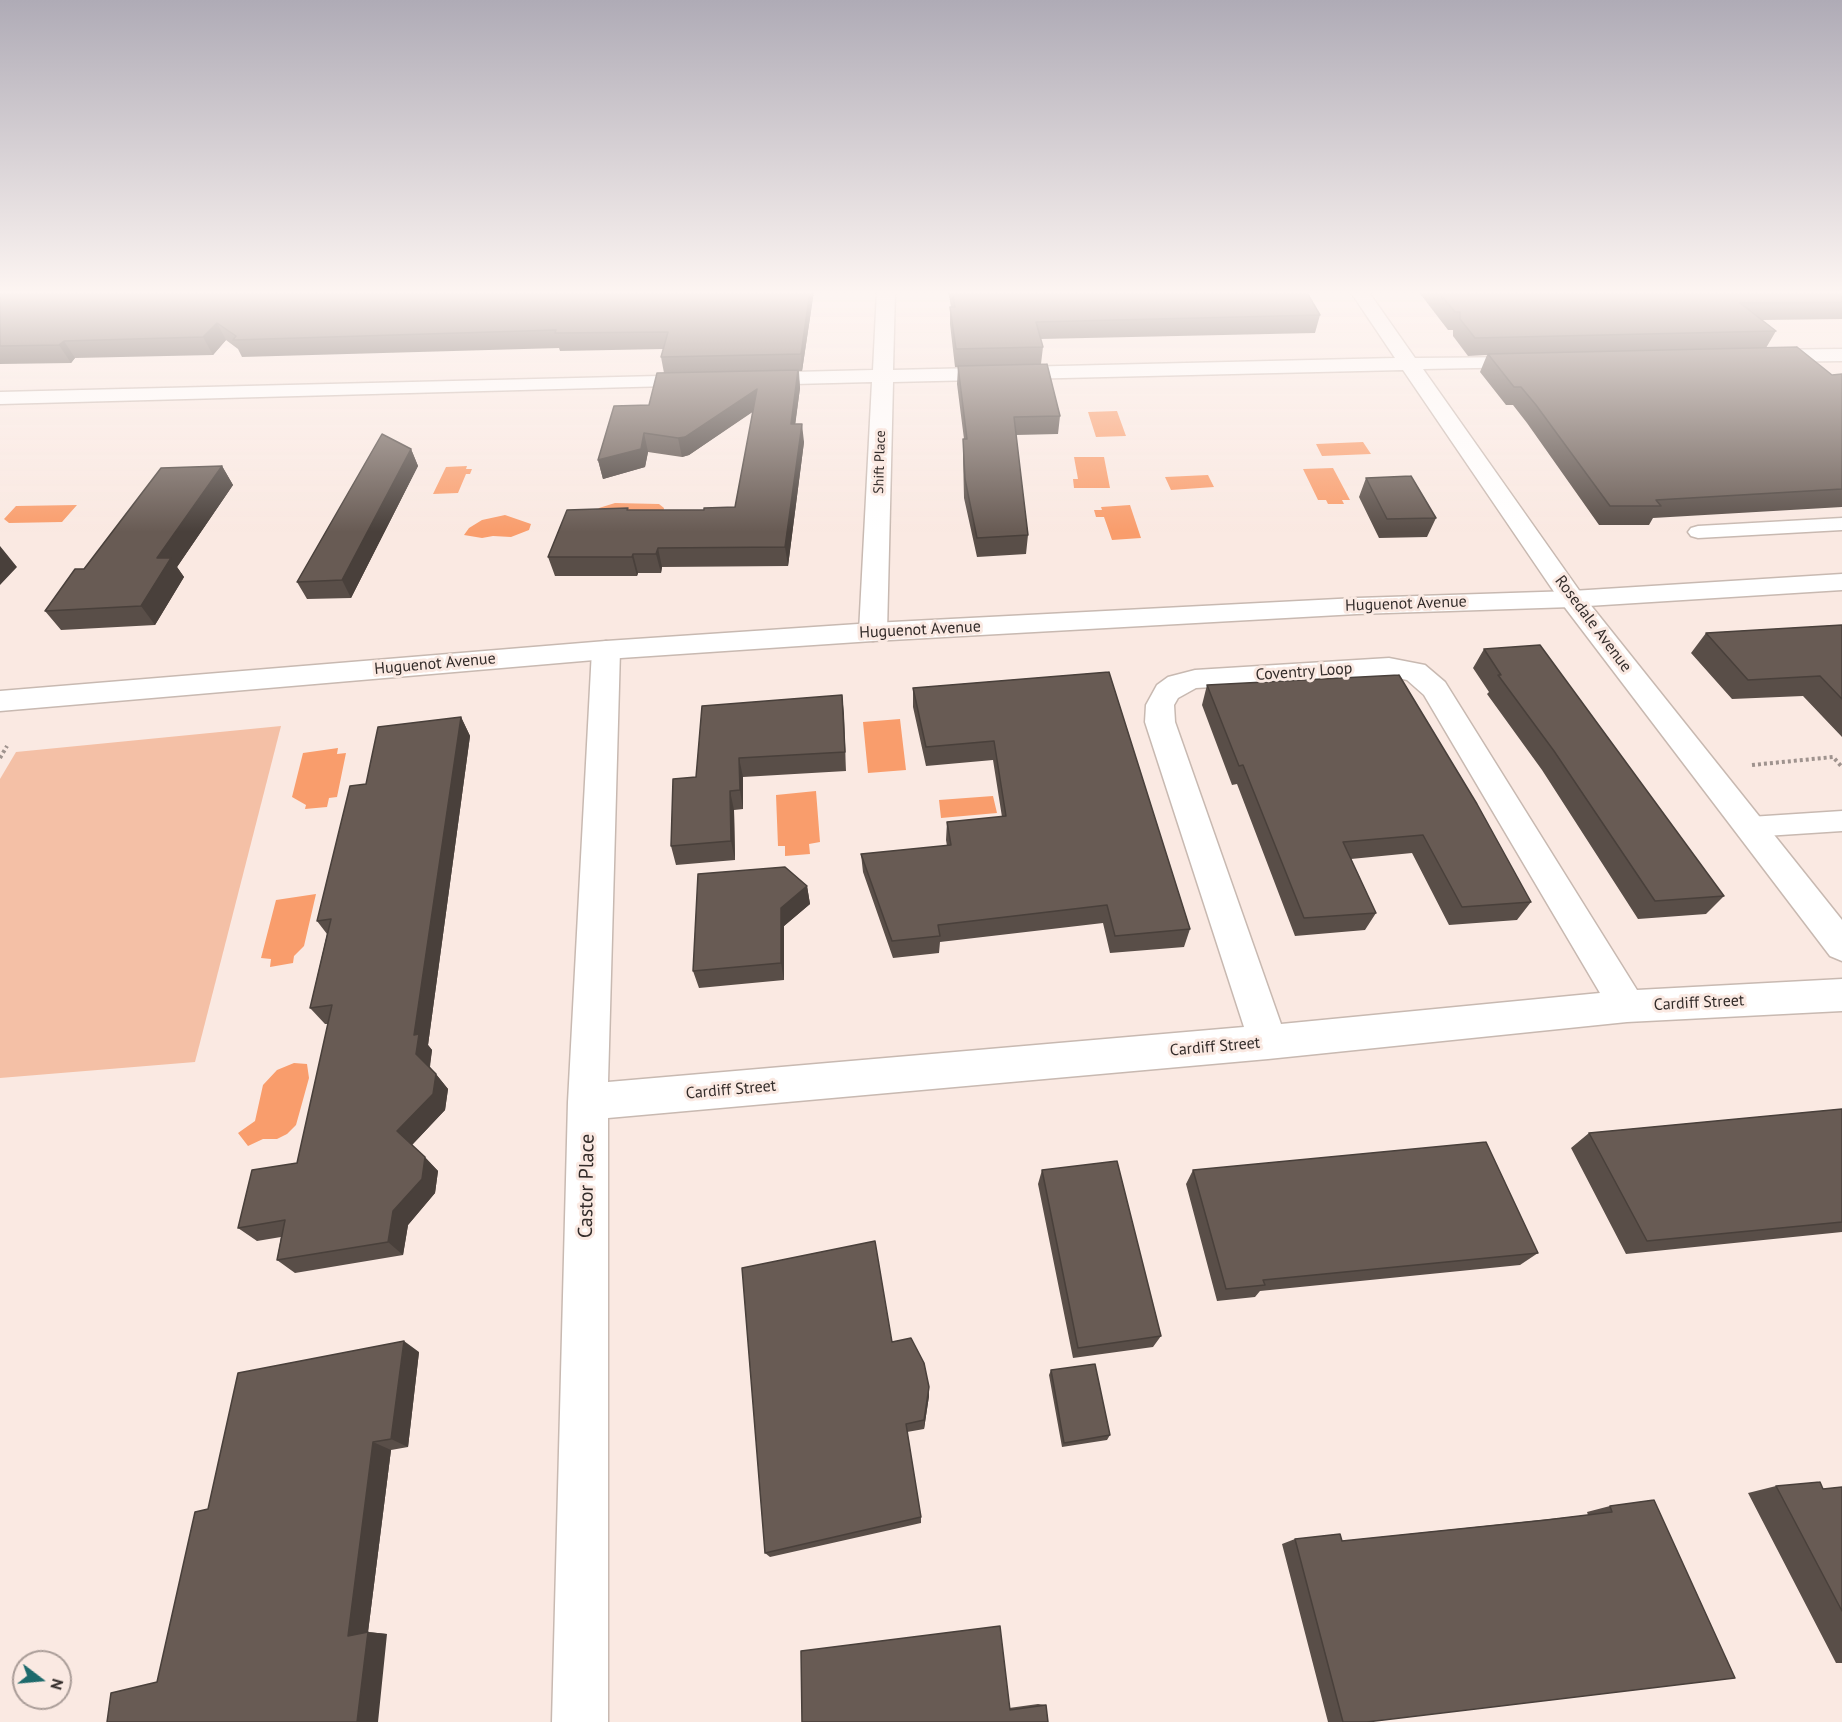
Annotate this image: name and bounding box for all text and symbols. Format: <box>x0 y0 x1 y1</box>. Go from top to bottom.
street label: Shift Place <box>870 430 890 494</box>
street label: Rosedale Avenue <box>1550 572 1636 676</box>
street label: Huguenot Avenue <box>1345 592 1467 616</box>
street label: Huguenot Avenue <box>859 617 981 643</box>
street label: Huguenot Avenue <box>374 649 496 679</box>
street label: Coventry Loop <box>1255 659 1353 685</box>
street label: Cardiff Street <box>1653 991 1745 1015</box>
street label: Cardiff Street <box>1169 1033 1261 1061</box>
street label: Cardiff Street <box>685 1076 777 1104</box>
street label: Castor Place <box>574 1134 600 1238</box>
north arrow <box>12 1650 72 1710</box>
text: N <box>46 1677 68 1692</box>

